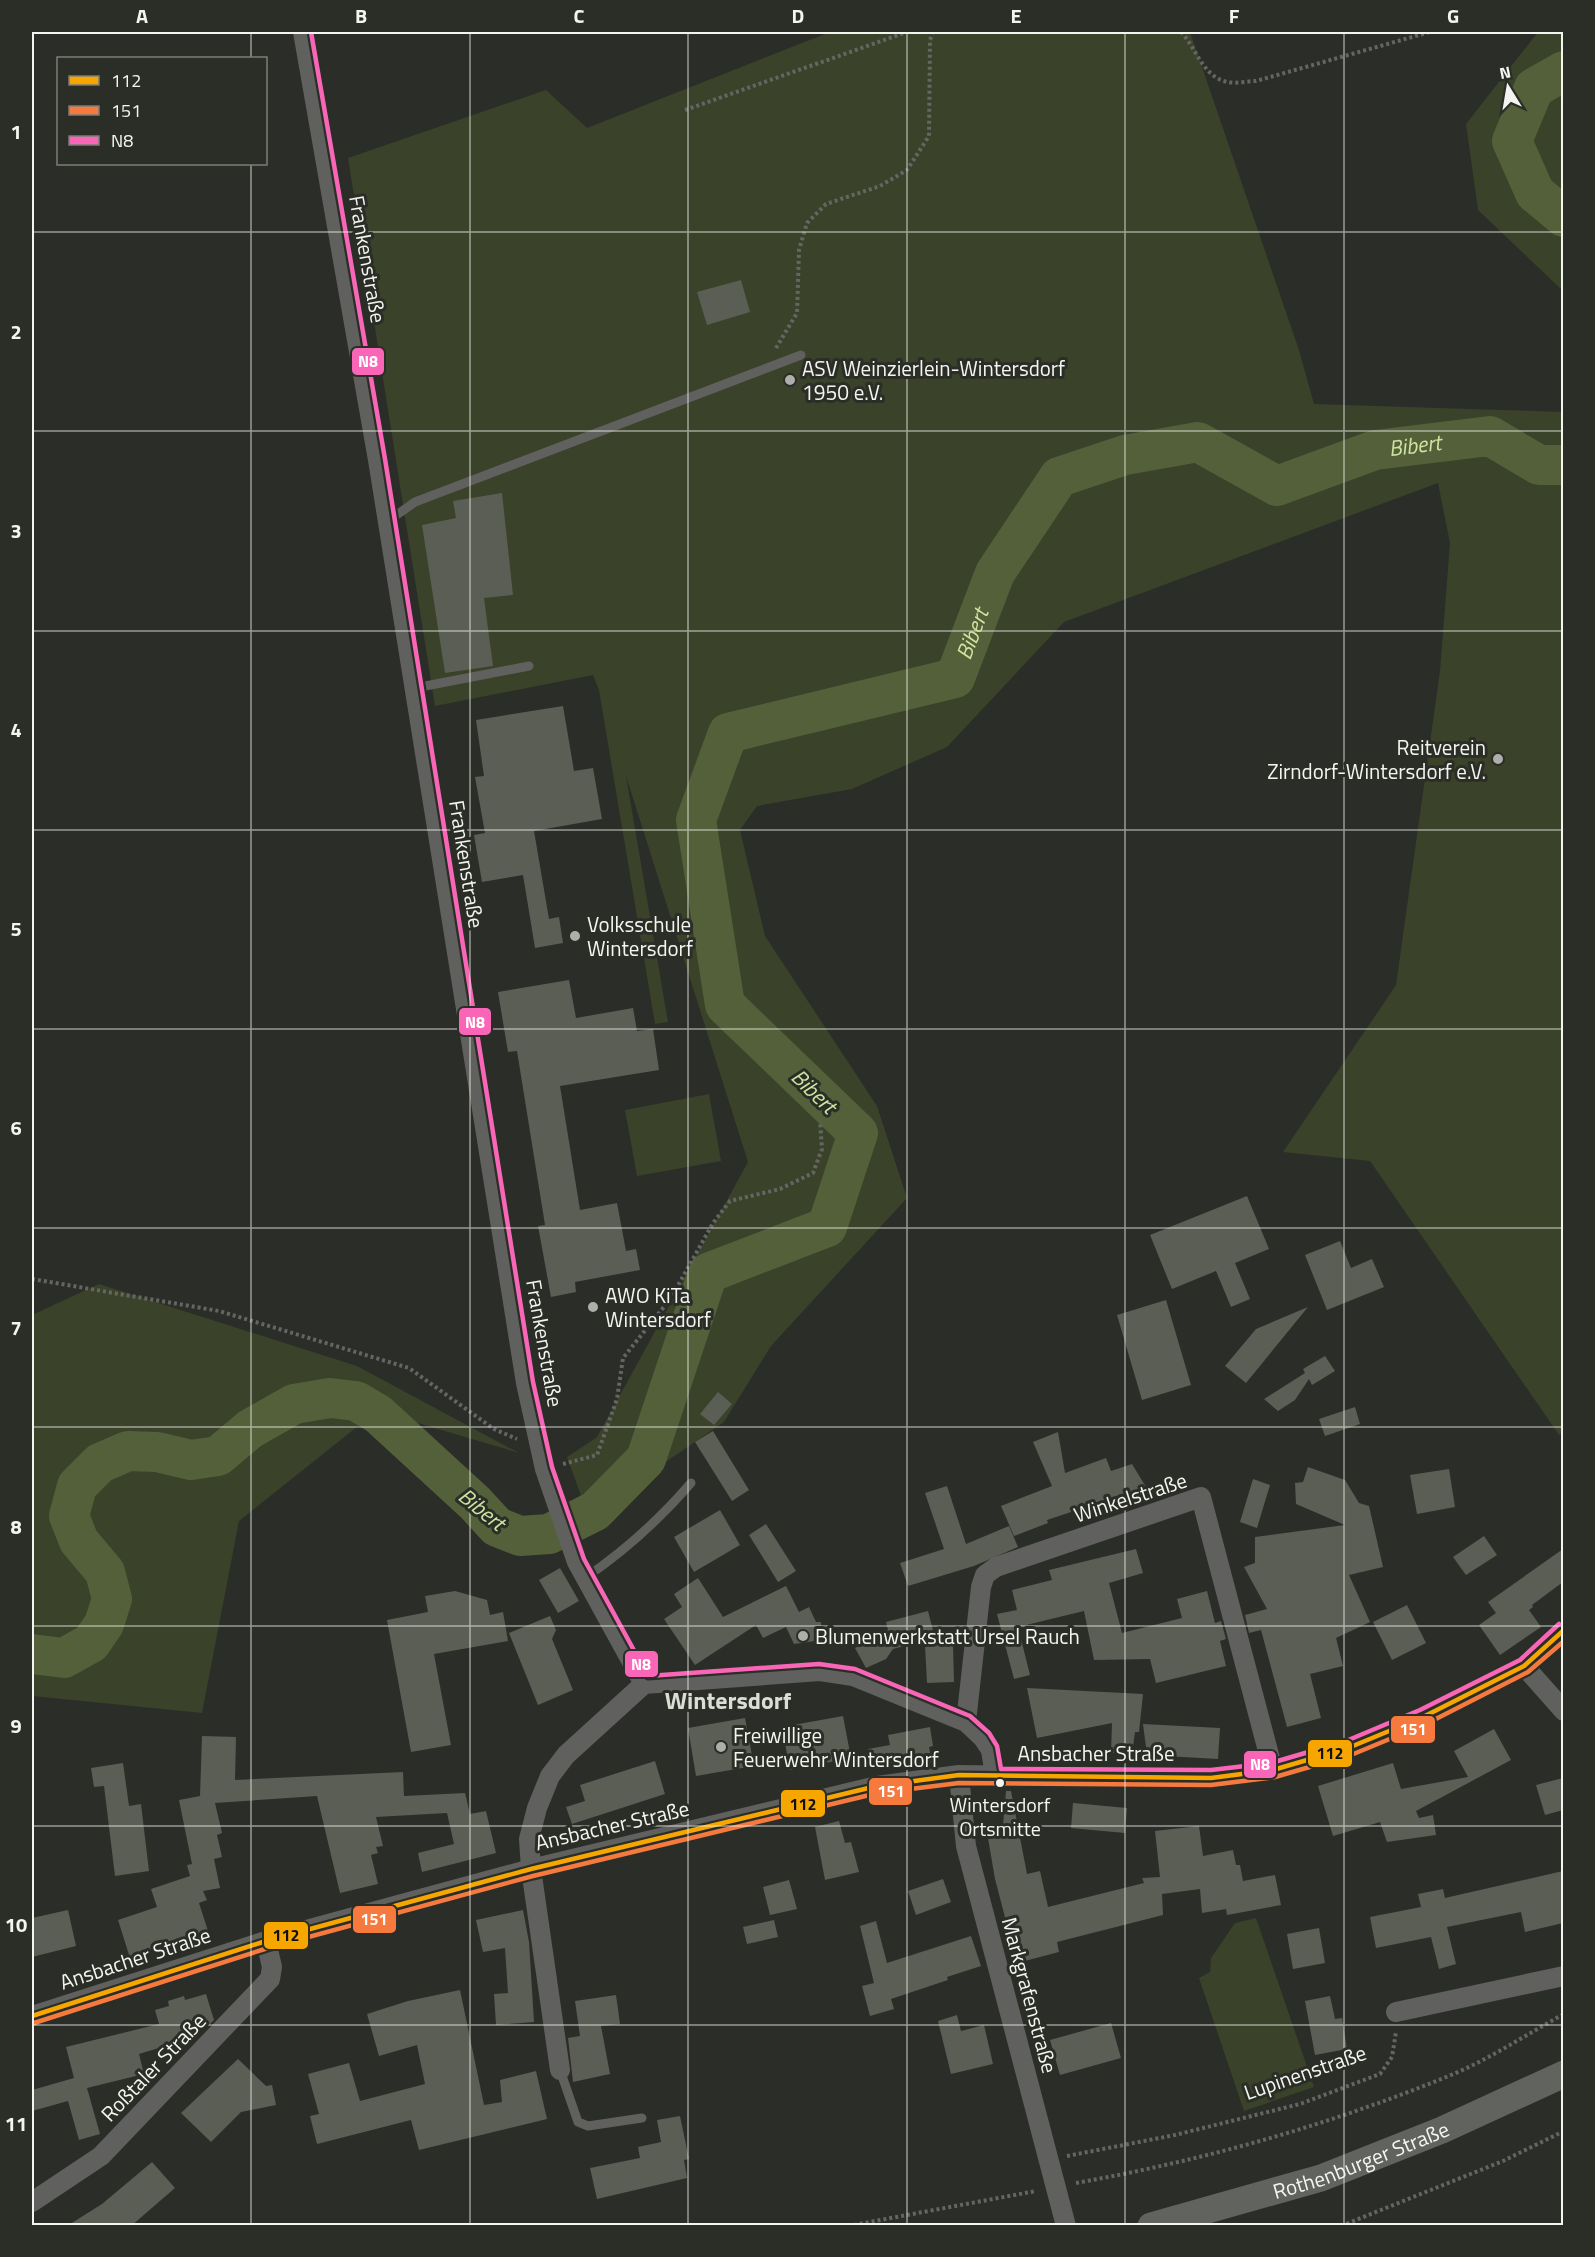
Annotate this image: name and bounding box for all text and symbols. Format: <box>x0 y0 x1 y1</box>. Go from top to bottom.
text: A <box>136 0 148 31</box>
text: B <box>355 0 367 31</box>
text: C <box>574 0 585 31</box>
text: D <box>792 0 804 31</box>
text: E <box>1010 0 1022 31</box>
text: F <box>1229 0 1240 31</box>
text: G <box>1447 0 1459 31</box>
legend <box>57 57 267 165</box>
north arrow <box>1478 57 1538 117</box>
text: N <box>1497 59 1513 85</box>
text: 112 <box>111 67 141 94</box>
text: 151 <box>111 97 141 124</box>
text: 1 <box>10 116 22 147</box>
text: N8 <box>111 127 133 154</box>
street label: Frankenstraße <box>341 193 395 325</box>
text: 2 <box>10 316 22 347</box>
line badge: N8 <box>351 347 385 376</box>
text: N8 <box>358 349 378 373</box>
place label: ASV Weinzierlein-Wintersdorf 1950 e.V. <box>802 352 1065 408</box>
marker: ASV Weinzierlein-Wintersdorf 1950 e.V. <box>783 373 797 387</box>
water label: Bibert <box>1387 425 1446 465</box>
text: 3 <box>10 515 22 546</box>
water label: Bibert <box>947 600 998 664</box>
text: 4 <box>10 714 22 745</box>
place label: Reitverein Zirndorf-Wintersdorf e.V. <box>1267 731 1486 787</box>
marker: Reitverein Zirndorf-Wintersdorf e.V. <box>1491 752 1505 766</box>
street label: Frankenstraße <box>441 798 493 930</box>
place label: Volksschule Wintersdorf <box>587 908 693 964</box>
text: 5 <box>10 913 22 944</box>
marker: Volksschule Wintersdorf <box>568 929 582 943</box>
line badge: N8 <box>458 1007 492 1036</box>
text: N8 <box>465 1010 485 1034</box>
water label: Bibert <box>783 1061 847 1123</box>
text: 6 <box>10 1112 22 1143</box>
street label: Frankenstraße <box>518 1277 572 1409</box>
place label: AWO KiTa Wintersdorf <box>605 1279 711 1335</box>
marker: AWO KiTa Wintersdorf <box>586 1300 600 1314</box>
text: 7 <box>10 1312 22 1343</box>
street label: Winkelstraße <box>1069 1464 1191 1530</box>
water label: Bibert <box>451 1479 515 1541</box>
text: 8 <box>10 1511 22 1542</box>
place label: Blumenwerkstatt Ursel Rauch <box>815 1620 1080 1652</box>
marker: Blumenwerkstatt Ursel Rauch <box>796 1629 810 1643</box>
line badge: N8 <box>624 1650 659 1678</box>
text: N8 <box>631 1652 651 1676</box>
district label: Wintersdorf <box>665 1682 792 1718</box>
text: 9 <box>10 1710 22 1741</box>
line badge: 151 <box>1390 1715 1436 1744</box>
text: 151 <box>1400 1717 1426 1741</box>
place label: Freiwillige Feuerwehr Wintersdorf <box>733 1719 939 1775</box>
street label: Ansbacher Straße <box>1017 1737 1175 1769</box>
line badge: 112 <box>1307 1739 1353 1768</box>
marker: Freiwillige Feuerwehr Wintersdorf <box>714 1740 728 1754</box>
text: 112 <box>1317 1741 1343 1765</box>
line badge: N8 <box>1243 1750 1277 1779</box>
text: N8 <box>1250 1752 1270 1776</box>
line badge: 151 <box>868 1777 913 1806</box>
marker: Wintersdorf Ortsmitte <box>994 1777 1006 1789</box>
text: 151 <box>878 1779 904 1803</box>
line badge: 112 <box>780 1789 826 1818</box>
place label: Wintersdorf Ortsmitte <box>950 1789 1051 1844</box>
street label: Ansbacher Straße <box>532 1792 692 1858</box>
text: 112 <box>790 1792 816 1816</box>
line badge: 151 <box>352 1905 397 1934</box>
text: 151 <box>361 1907 387 1931</box>
text: 10 <box>5 1909 27 1940</box>
street label: Markgrafenstraße <box>994 1914 1066 2076</box>
street label: Ansbacher Straße <box>55 1919 215 1997</box>
line badge: 112 <box>263 1921 309 1950</box>
text: 112 <box>273 1923 299 1947</box>
street label: Roßtaler Straße <box>93 2006 213 2128</box>
street label: Lupinenstraße <box>1240 2036 1370 2108</box>
text: 11 <box>5 2108 27 2139</box>
street label: Rothenburger Straße <box>1269 2113 1454 2207</box>

